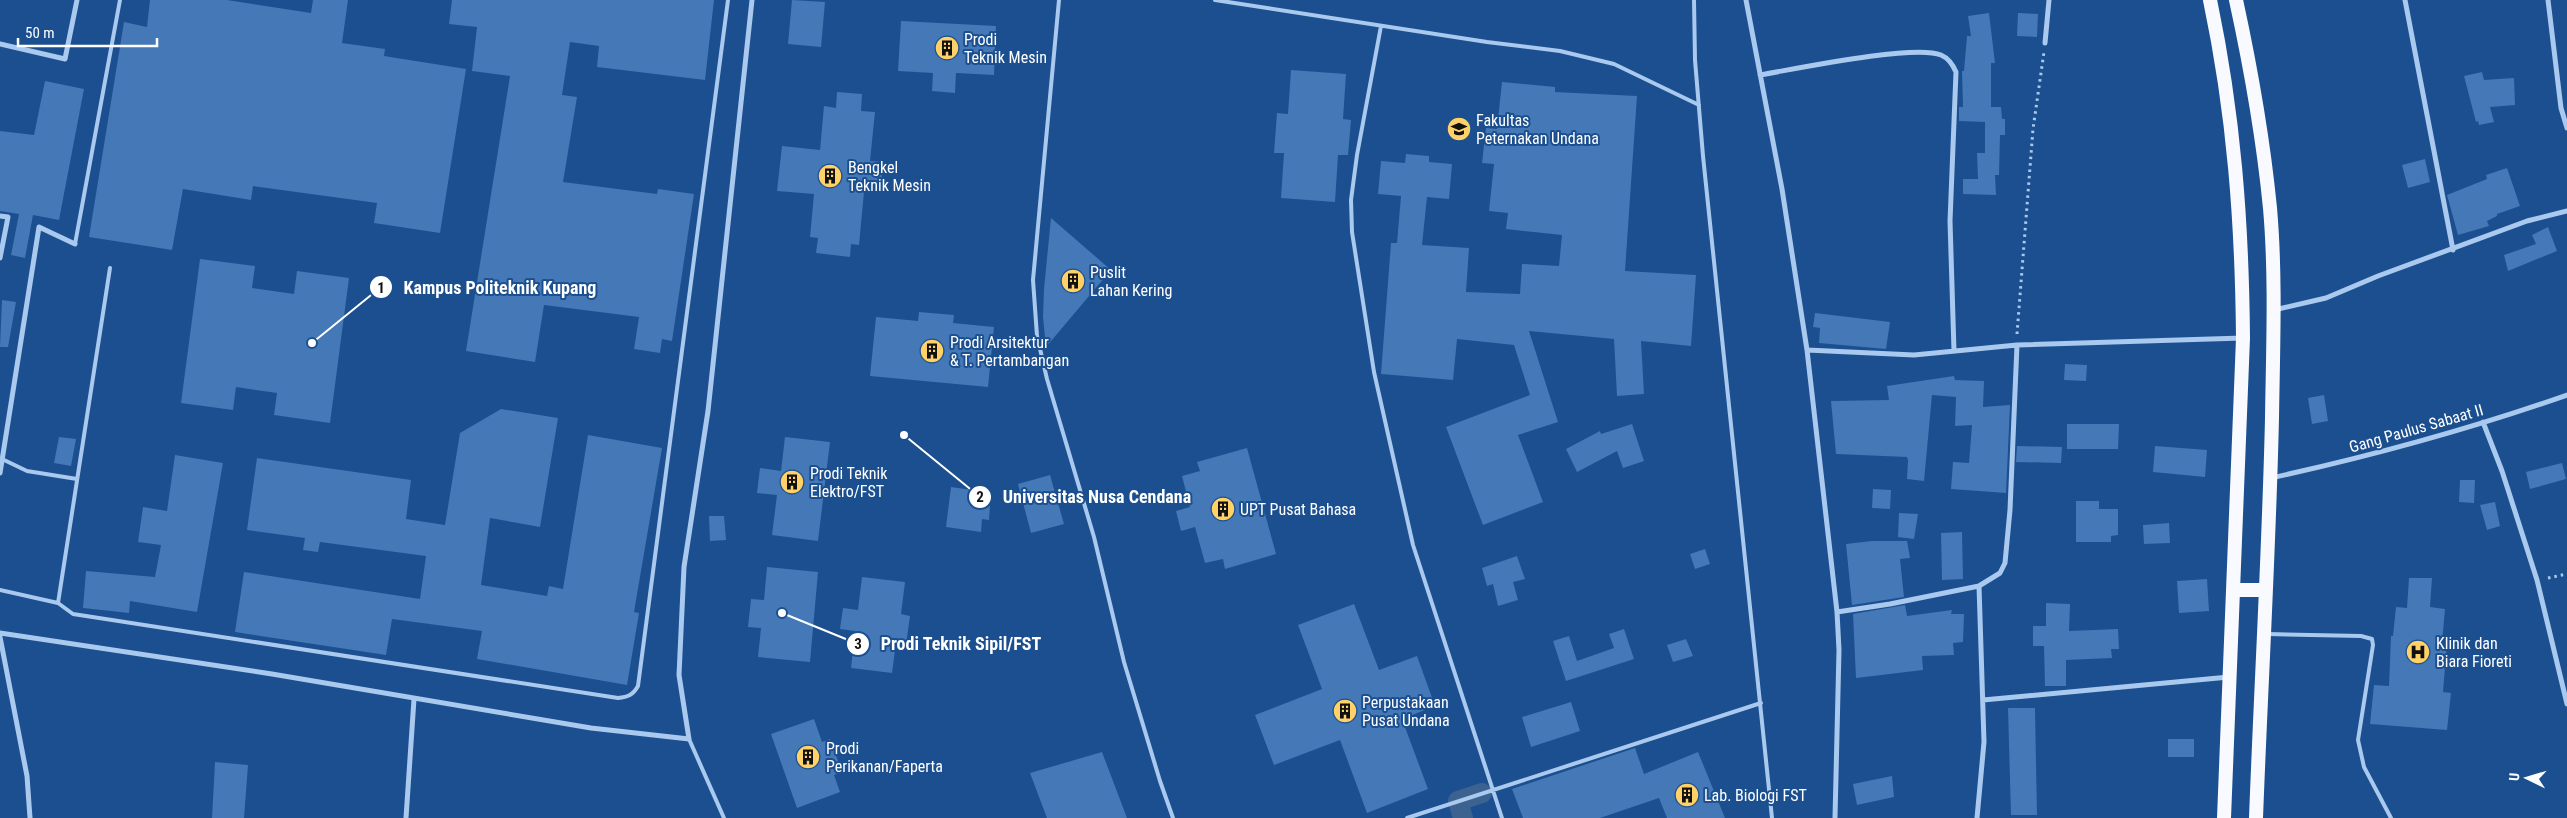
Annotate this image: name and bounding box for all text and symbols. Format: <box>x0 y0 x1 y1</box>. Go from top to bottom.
scale bar <box>18 15 156 47</box>
text: 50 m <box>25 24 55 42</box>
place label: Prodi Teknik Mesin <box>964 30 1047 67</box>
building icon: Prodi Teknik Mesin <box>934 35 960 61</box>
place label: Fakultas Peternakan Undana <box>1476 111 1599 148</box>
school or university icon: Fakultas Peternakan Undana <box>1446 116 1472 142</box>
place label: Bengkel Teknik Mesin <box>848 158 931 195</box>
building icon: Bengkel Teknik Mesin <box>817 163 843 189</box>
place label: Puslit Lahan Kering <box>1090 263 1172 300</box>
building icon: Puslit Lahan Kering <box>1060 268 1086 294</box>
callout: Kampus Politeknik Kupang <box>369 271 607 304</box>
text: Kampus Politeknik Kupang <box>404 277 596 298</box>
text: 1 <box>377 279 385 297</box>
place label: Prodi Arsitektur & T. Pertambangan <box>950 333 1069 370</box>
building icon: Prodi Arsitektur & T. Pertambangan <box>919 338 945 364</box>
street label: Gang Paulus Sabaat II <box>2347 400 2485 457</box>
place label: Prodi Teknik Elektro/FST <box>810 464 888 501</box>
building icon: Prodi Teknik Elektro/FST <box>779 469 805 495</box>
callout: Universitas Nusa Cendana <box>967 480 1201 513</box>
text: Universitas Nusa Cendana <box>1003 486 1191 507</box>
text: 2 <box>976 488 984 506</box>
building icon: UPT Pusat Bahasa <box>1210 496 1236 522</box>
place label: UPT Pusat Bahasa <box>1240 500 1356 519</box>
callout: Prodi Teknik Sipil/FST <box>845 627 1051 660</box>
text: Prodi Teknik Sipil/FST <box>881 633 1041 654</box>
place label: Klinik dan Biara Fioreti <box>2436 634 2512 671</box>
text: 3 <box>854 635 862 653</box>
hospital icon: Klinik dan Biara Fioreti <box>2405 639 2431 665</box>
place label: Perpustakaan Pusat Undana <box>1362 693 1450 730</box>
building icon: Perpustakaan Pusat Undana <box>1332 698 1358 724</box>
place label: Prodi Perikanan/Faperta <box>826 739 943 776</box>
building icon: Prodi Perikanan/Faperta <box>795 744 821 770</box>
north arrow <box>2502 753 2552 803</box>
text: U <box>2506 772 2522 782</box>
building icon: Lab. Biologi FST <box>1674 782 1700 808</box>
place label: Lab. Biologi FST <box>1704 786 1807 805</box>

